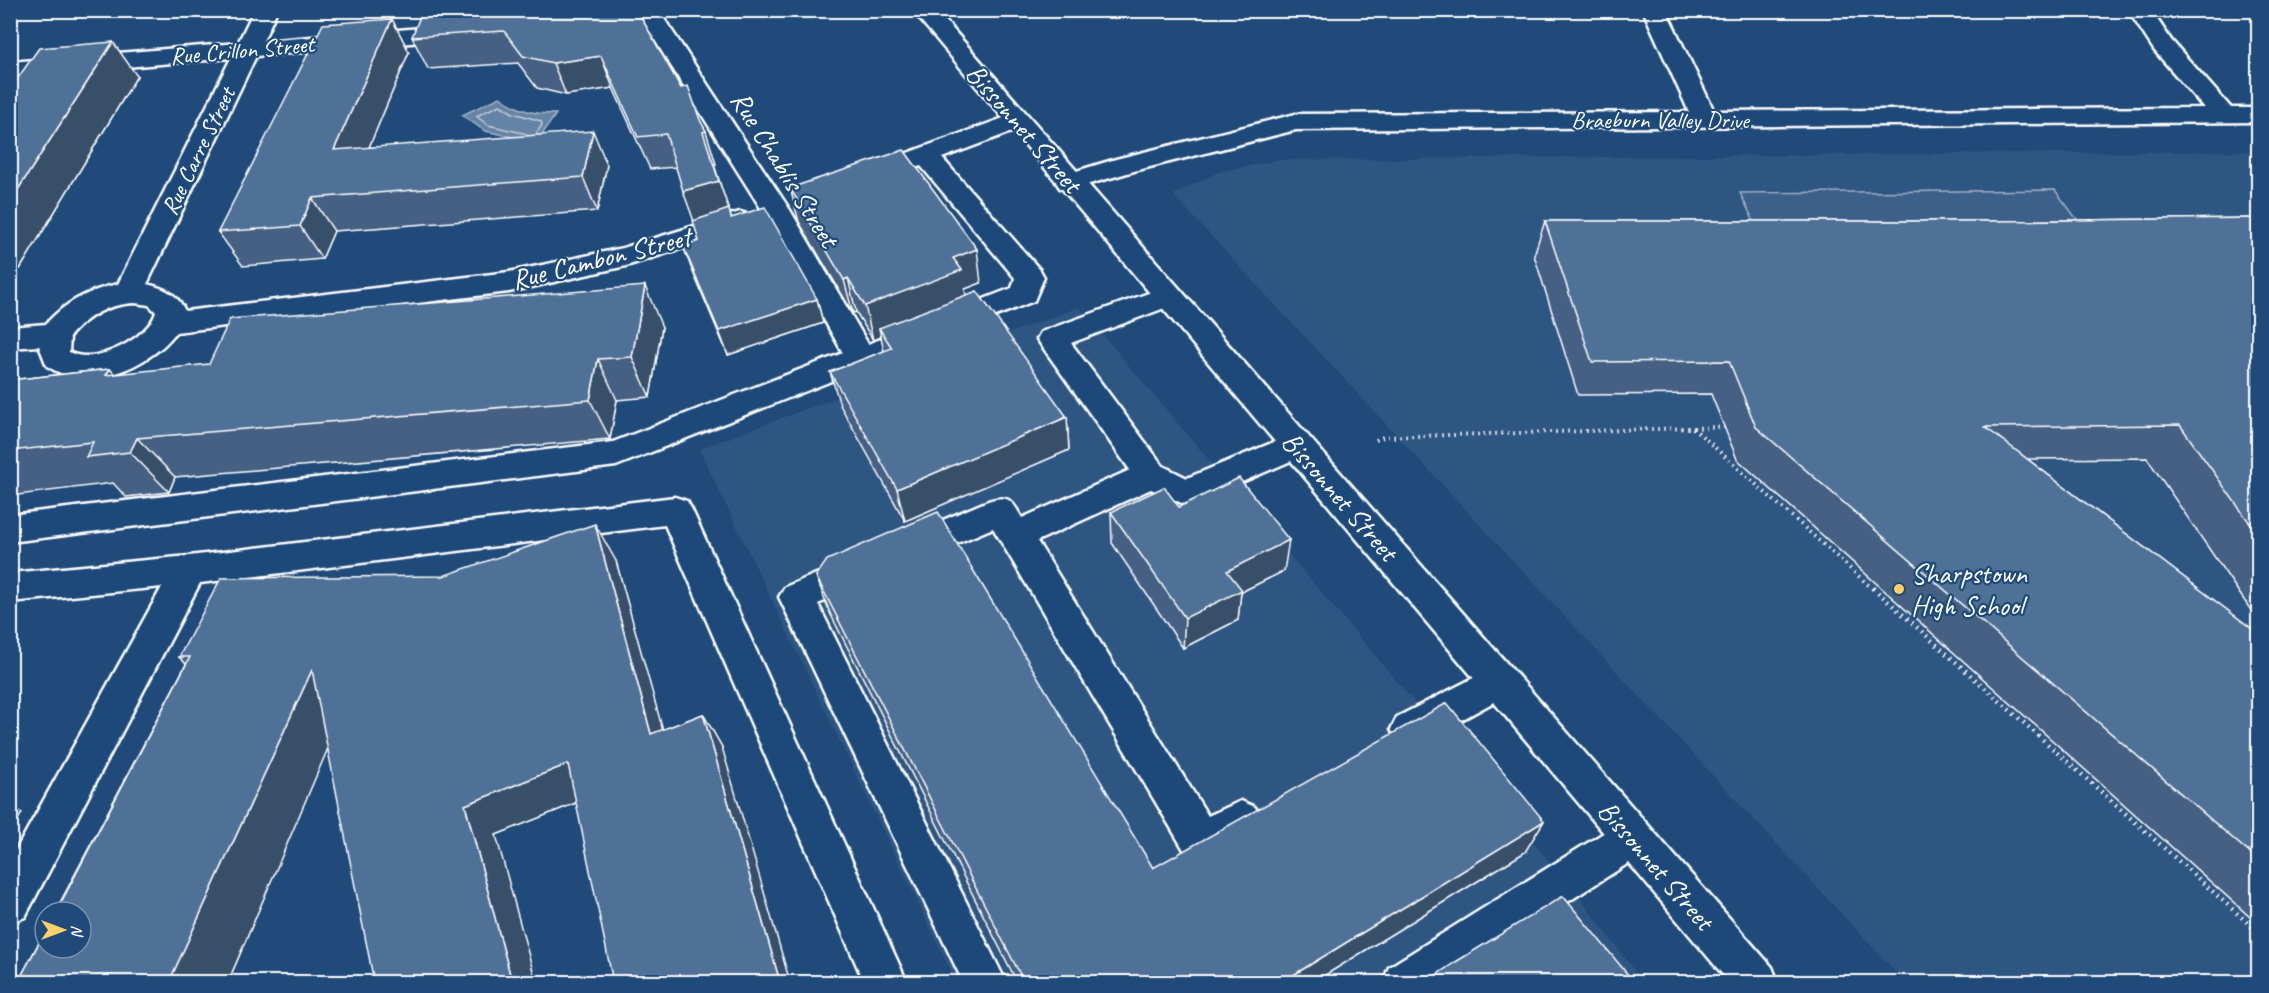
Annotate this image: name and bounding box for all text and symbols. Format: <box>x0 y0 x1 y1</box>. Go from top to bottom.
street label: Rue Crillon Street <box>169 29 317 71</box>
street label: Bissonnet Street <box>958 56 1091 202</box>
street label: Rue Carre Street <box>154 80 243 220</box>
street label: Rue Chablis Street <box>723 85 848 256</box>
street label: Braeburn Valley Drive <box>1571 105 1751 135</box>
street label: Rue Cambon Street <box>508 218 698 297</box>
street label: Bissonnet Street <box>1274 424 1407 570</box>
place label: Sharpstown High School <box>1911 556 2029 623</box>
marker: Sharpstown High School <box>1892 582 1906 596</box>
street label: Bissonnet Street <box>1590 793 1723 939</box>
north arrow <box>33 900 93 960</box>
text: N <box>67 925 87 938</box>

